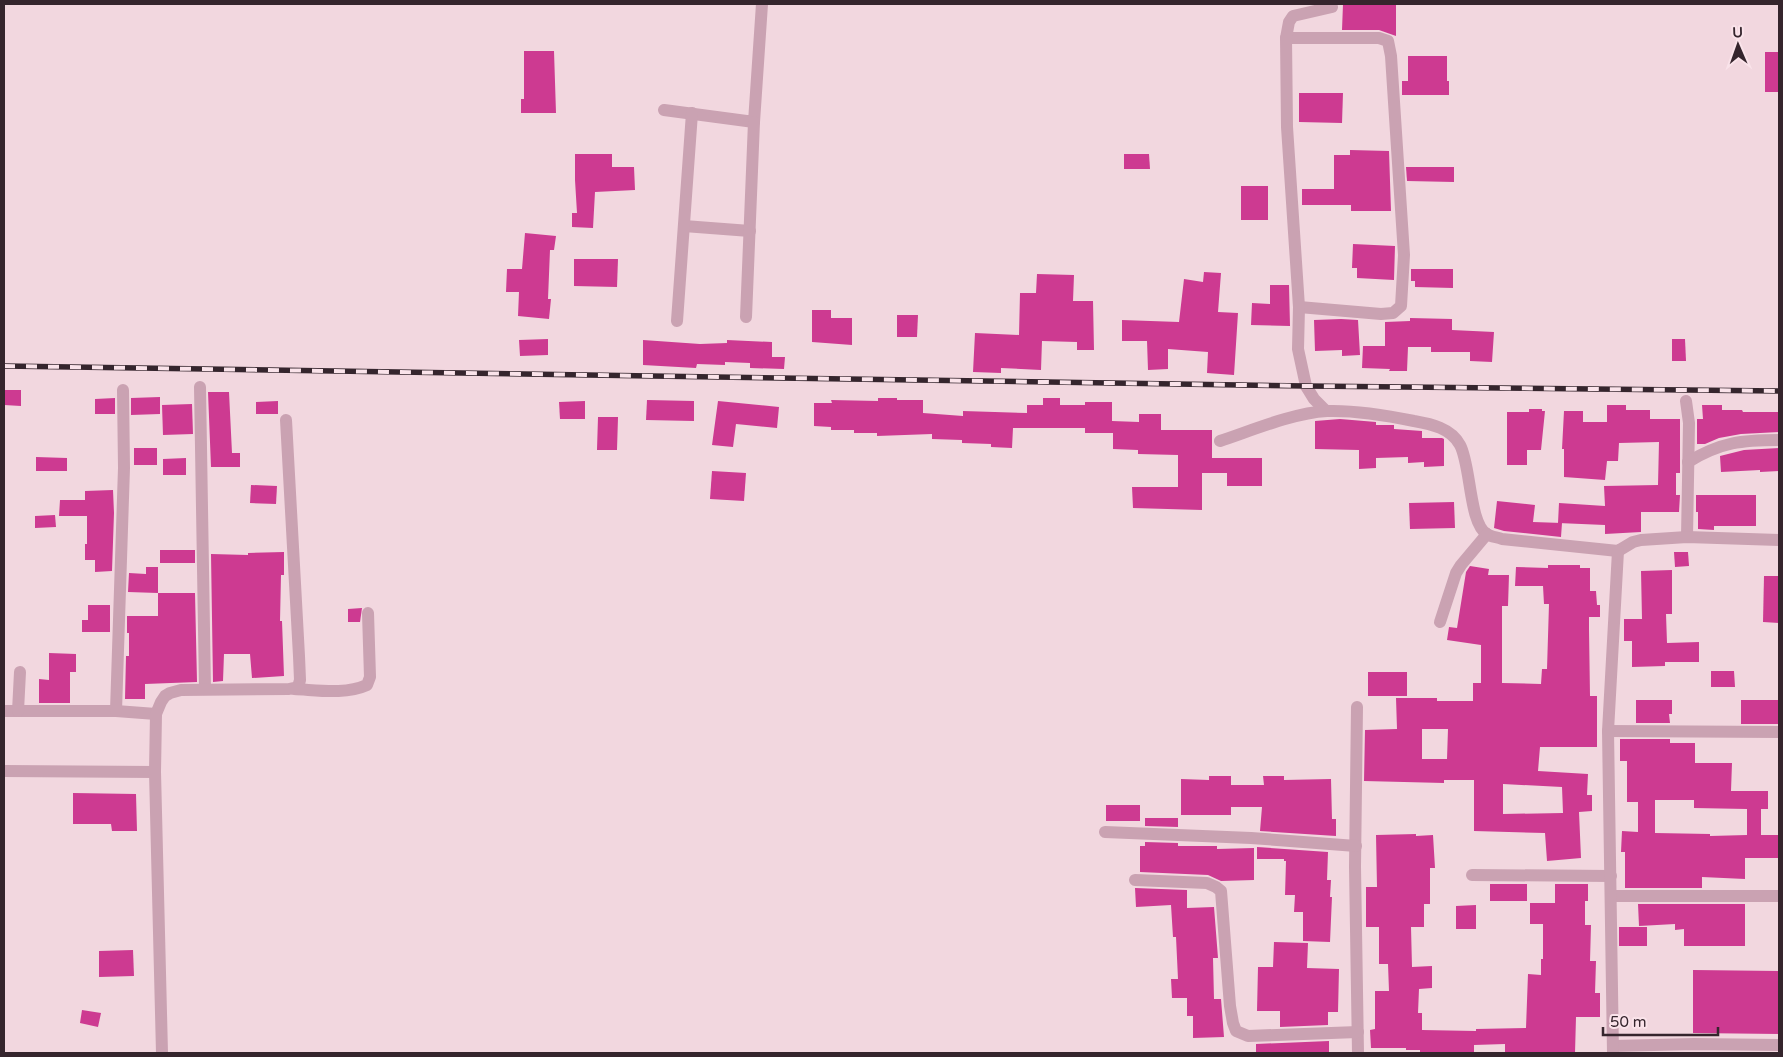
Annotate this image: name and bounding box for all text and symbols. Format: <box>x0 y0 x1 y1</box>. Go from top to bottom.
north arrow <box>1713 20 1763 70</box>
text: U <box>1732 24 1743 41</box>
scale bar <box>1603 1004 1718 1036</box>
text: 50 m <box>1610 1013 1647 1031</box>

